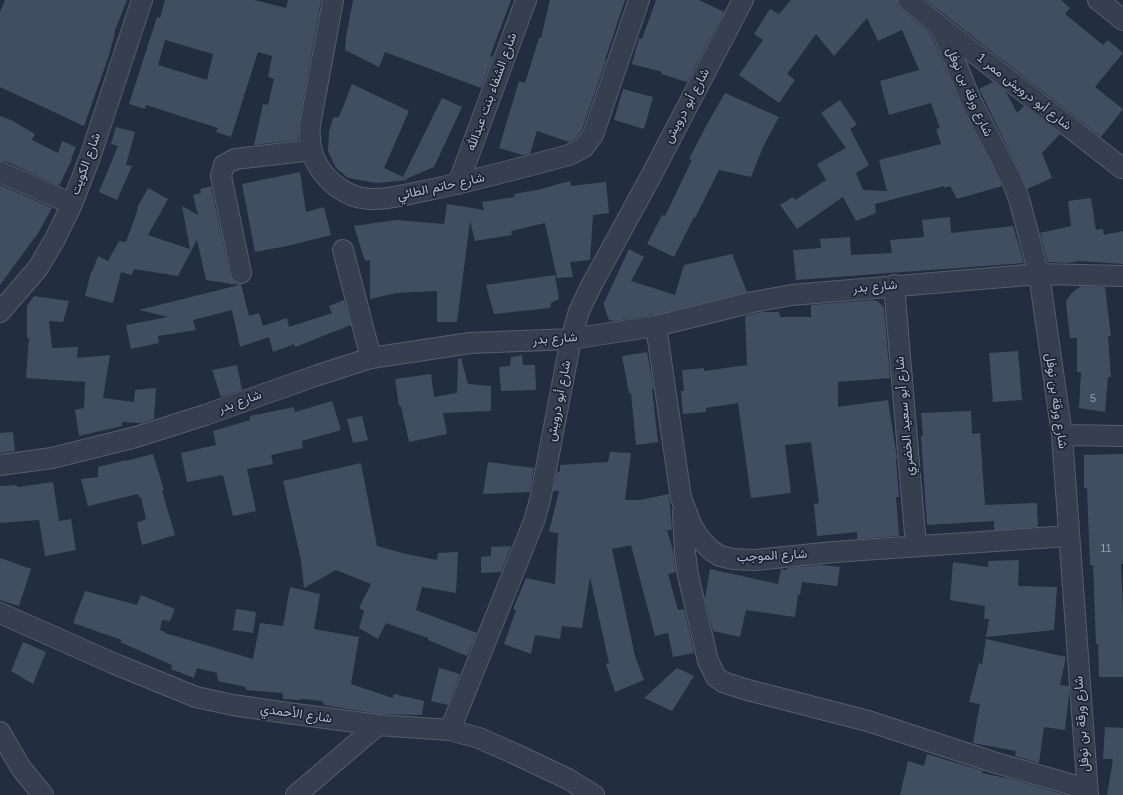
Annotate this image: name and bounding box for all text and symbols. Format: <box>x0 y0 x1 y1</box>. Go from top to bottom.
street label: شارع الشفاء بنت عبدالله <box>463 31 521 153</box>
street label: شارع ورقة بن نوفل <box>942 45 996 139</box>
street label: شارع أبو درويش ممر 1 <box>973 50 1075 134</box>
street label: شارع أبو درويش <box>661 66 713 146</box>
street label: شارع الكويت <box>68 131 104 197</box>
street label: شارع حاتم الطائي <box>396 170 486 204</box>
street label: شارع بدر <box>852 277 898 297</box>
street label: شارع بدر <box>532 330 578 348</box>
street label: شارع ورقة بن نوفل <box>1042 352 1070 450</box>
street label: شارع أبو سعيد الخضري <box>892 356 918 476</box>
street label: شارع أبو درويش <box>543 359 575 443</box>
street label: شارع بدر <box>216 387 264 417</box>
house number: 5 <box>1090 392 1096 406</box>
house number: 11 <box>1100 542 1112 556</box>
street label: شارع الموجب <box>736 546 808 566</box>
street label: شارع ورقة بن نوفل <box>1071 675 1093 773</box>
street label: شارع الأحمدي <box>259 701 333 727</box>

